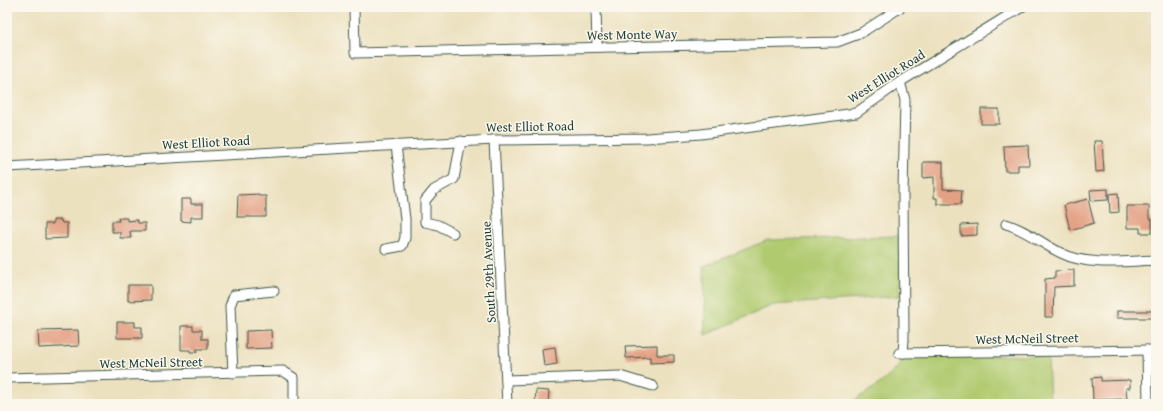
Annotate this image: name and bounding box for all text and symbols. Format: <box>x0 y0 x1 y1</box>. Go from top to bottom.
street label: West Monte Way <box>587 24 678 45</box>
street label: West Elliot Road <box>844 45 929 108</box>
street label: West Elliot Road <box>486 116 574 137</box>
street label: West Elliot Road <box>162 131 251 154</box>
street label: South 29th Avenue <box>476 221 501 323</box>
street label: West McNeil Street <box>975 328 1079 349</box>
street label: West McNeil Street <box>99 352 203 373</box>

